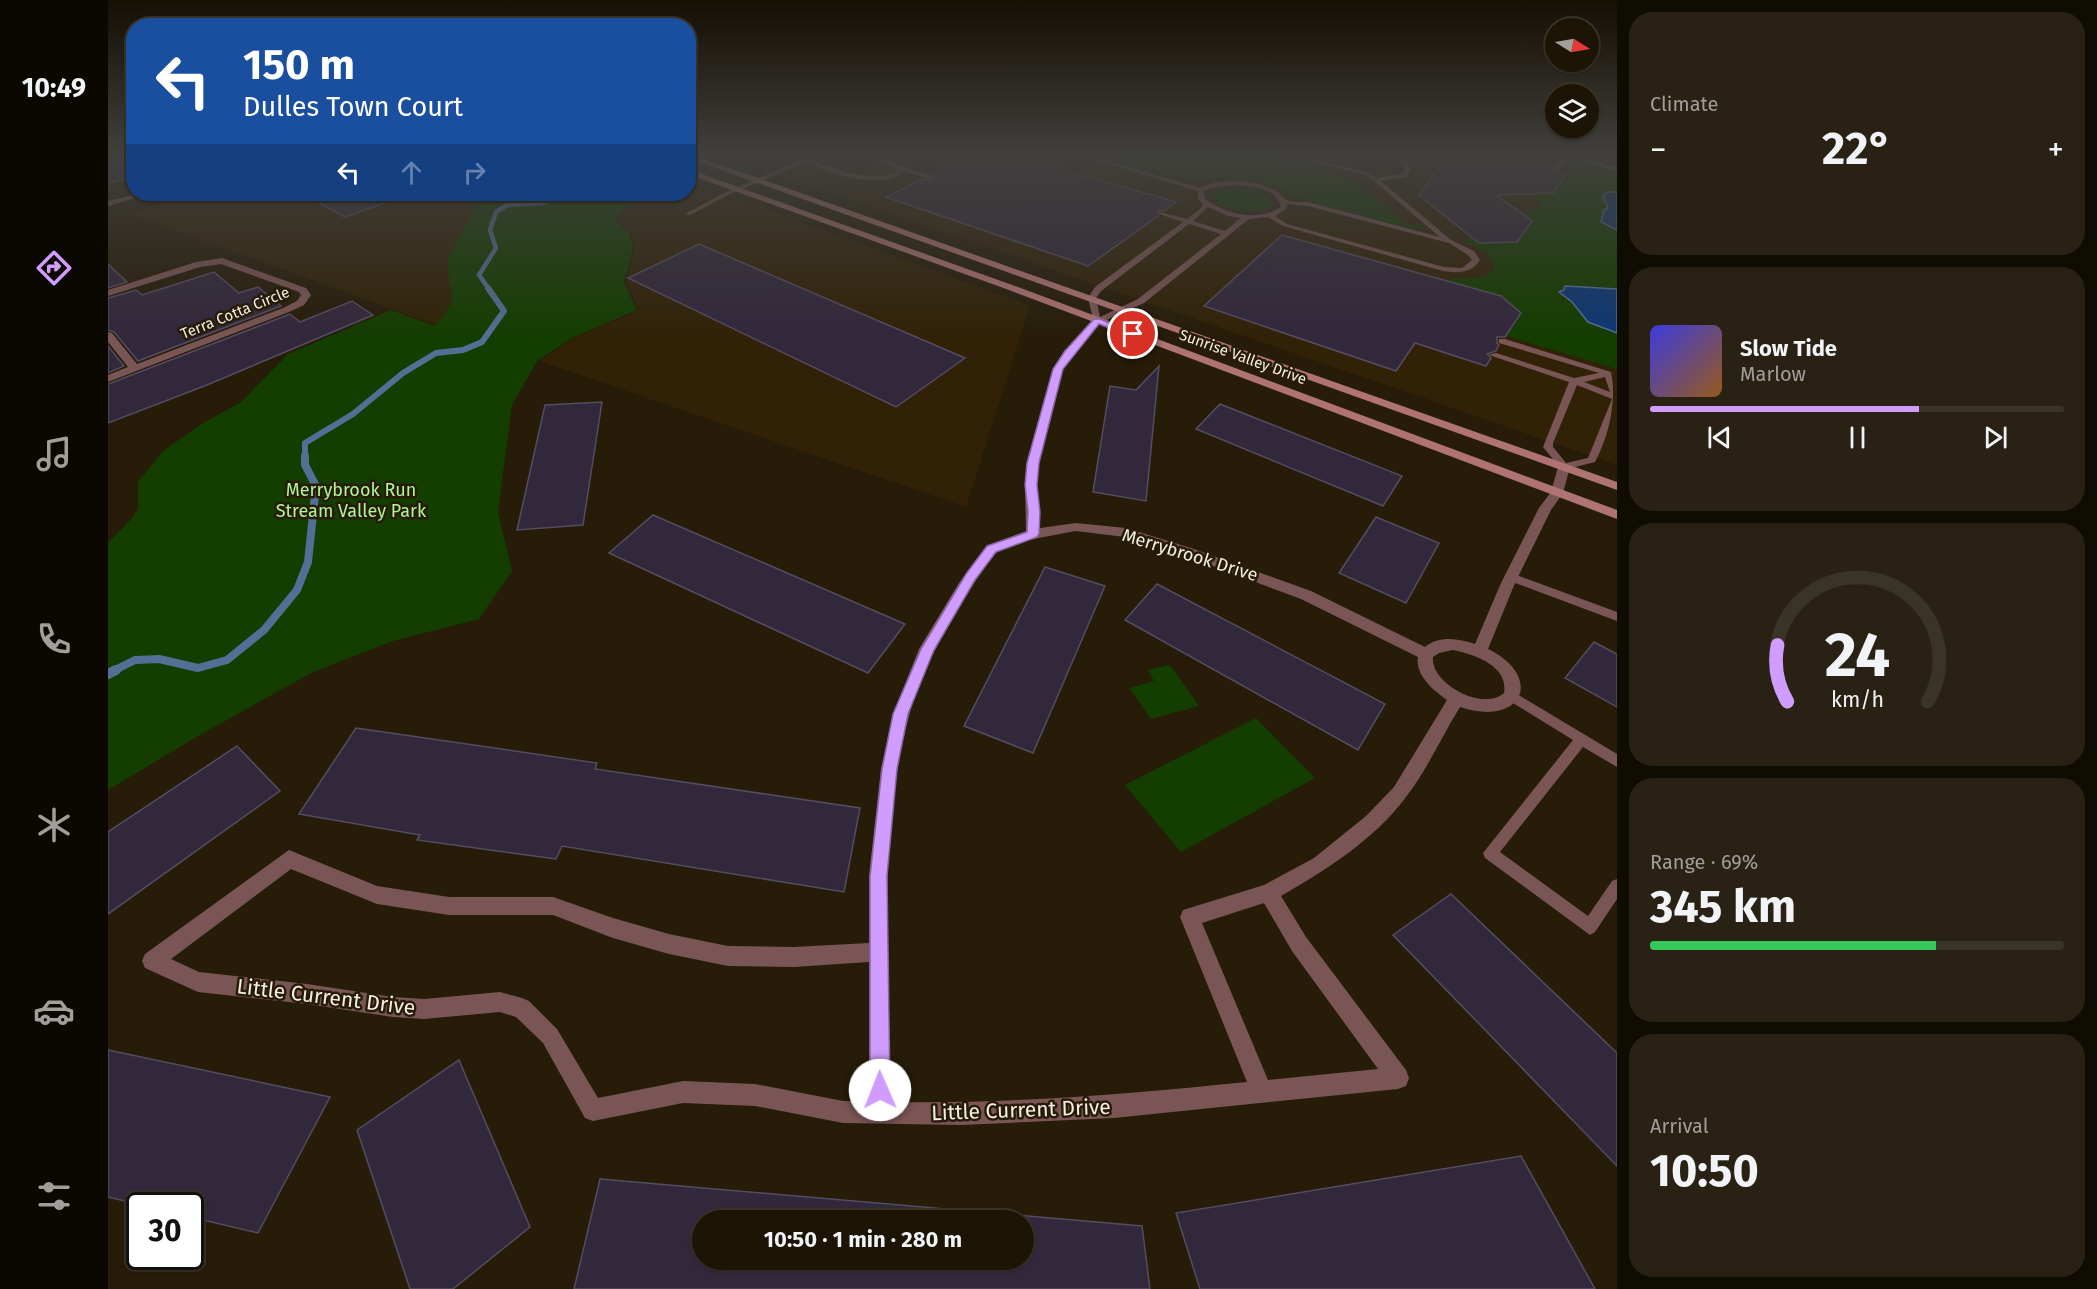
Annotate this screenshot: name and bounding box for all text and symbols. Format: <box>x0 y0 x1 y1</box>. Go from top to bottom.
north arrow <box>1545 18 1599 72</box>
map controls <box>1545 18 1599 138</box>
text: 150 m <box>243 40 355 90</box>
icon: left <box>144 42 222 120</box>
text: 10:49 <box>22 72 86 104</box>
button: layers <box>1545 84 1599 138</box>
text: Dulles Town Court <box>243 91 463 123</box>
text: Climate <box>1650 92 1718 116</box>
text: 22° <box>1822 122 1892 176</box>
text: − <box>1650 130 1667 170</box>
text: + <box>2048 130 2064 170</box>
icon: left <box>332 156 365 189</box>
icon: ahead <box>395 156 428 189</box>
icon: right <box>458 156 491 189</box>
icon: directions <box>33 247 75 289</box>
street label: Terra Cotta Circle <box>178 283 292 343</box>
pin <box>1107 308 1158 359</box>
icon: arrive <box>1116 317 1149 350</box>
street label: Sunrise Valley Drive <box>1177 326 1309 388</box>
text: Slow Tide <box>1740 335 1837 362</box>
text: Marlow <box>1740 362 1806 386</box>
icon: previous <box>1703 421 1736 454</box>
icon: pause <box>1841 421 1874 454</box>
icon: next <box>1979 421 2012 454</box>
icon: music <box>33 433 75 475</box>
park label: Merrybrook Run Stream Valley Park <box>276 479 427 522</box>
street label: Merrybrook Drive <box>1119 524 1261 586</box>
icon: phone <box>33 618 75 660</box>
text: 24 <box>1824 618 1890 693</box>
text: km/h <box>1830 687 1884 713</box>
icon: climate <box>33 804 75 846</box>
text: Range · 69% <box>1650 850 1758 874</box>
text: 345 km <box>1650 880 1796 934</box>
street label: Little Current Drive <box>235 973 417 1021</box>
icon: car <box>33 990 75 1032</box>
position arrow <box>848 1058 912 1122</box>
street label: Little Current Drive <box>931 1094 1111 1126</box>
text: Arrival <box>1650 1114 1709 1138</box>
text: 10:50 <box>1650 1144 1759 1198</box>
icon: filters <box>33 1175 75 1217</box>
speed limit sign: 30 <box>126 1192 204 1270</box>
text: 10:50 · 1 min · 280 m <box>764 1226 962 1253</box>

